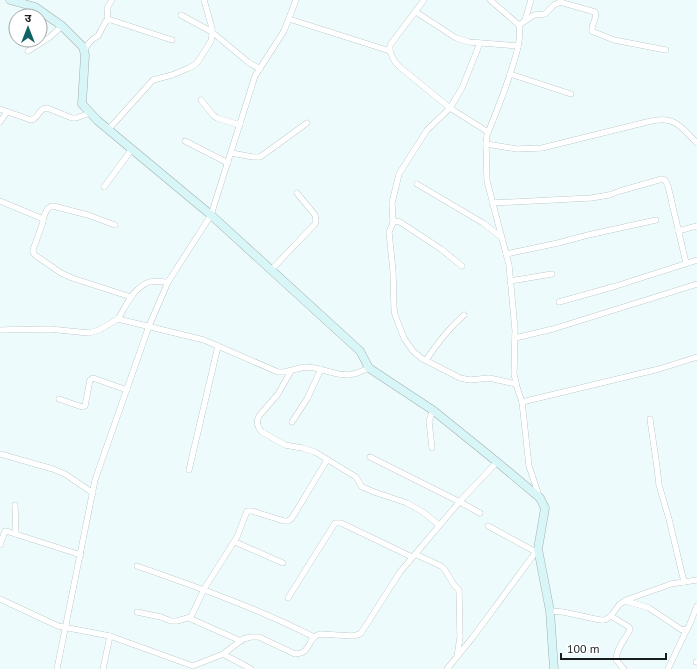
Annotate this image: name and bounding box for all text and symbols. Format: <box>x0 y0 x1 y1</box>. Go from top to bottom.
north arrow <box>8 8 48 48</box>
text: उ <box>25 11 32 25</box>
scale bar <box>561 635 666 661</box>
text: 100 m <box>567 641 600 656</box>

